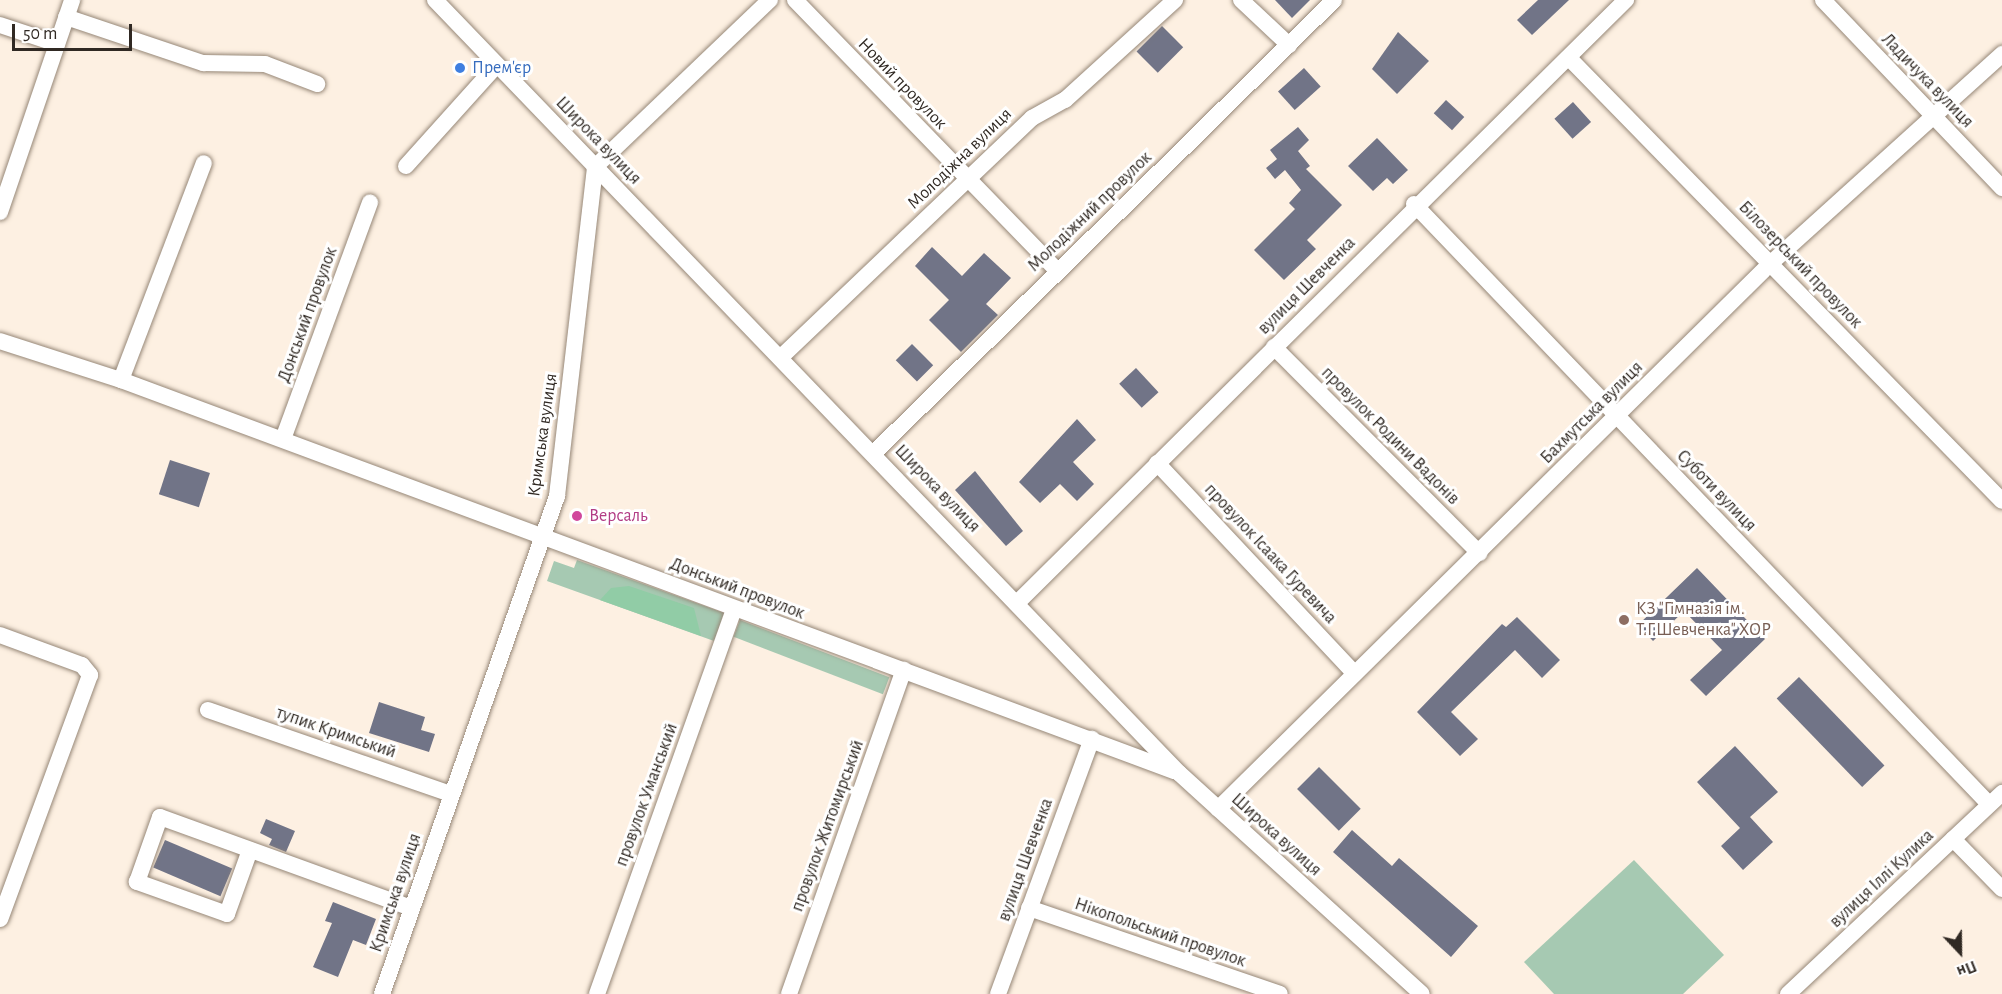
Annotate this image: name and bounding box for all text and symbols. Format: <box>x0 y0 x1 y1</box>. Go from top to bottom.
scale bar <box>15 12 135 50</box>
text: 50 m <box>23 25 57 43</box>
street label: Ладичука вулиця <box>1876 29 1978 133</box>
street label: Новий провулок <box>853 34 951 134</box>
place label: Прем'єр <box>472 57 531 79</box>
marker: Прем'єр <box>453 61 467 75</box>
street label: Широка вулиця <box>551 92 645 190</box>
street label: Молодіжна вулиця <box>903 104 1017 214</box>
street label: Молодіжний провулок <box>1024 147 1156 277</box>
street label: Білозерський провулок <box>1734 197 1866 333</box>
street label: вулиця Шевченка <box>1254 233 1360 339</box>
street label: Донський провулок <box>273 244 343 386</box>
street label: Бахмутська вулиця <box>1536 357 1648 469</box>
street label: провулок Родини Вадонів <box>1316 362 1464 510</box>
street label: Кримська вулиця <box>524 372 562 498</box>
street label: Широка вулиця <box>890 440 984 538</box>
street label: Суботи вулиця <box>1672 446 1760 536</box>
street label: провулок Ісаака Гуревича <box>1199 479 1341 629</box>
place label: Версаль <box>589 505 648 527</box>
marker: Версаль <box>570 509 584 523</box>
street label: Донський провулок <box>667 553 807 625</box>
place label: КЗ "Гімназія ім. Т.Г.Шевченка" ХОР <box>1636 599 1771 642</box>
marker: КЗ "Гімназія ім. Т.Г.Шевченка" ХОР <box>1617 613 1631 627</box>
street label: тупик Кримський <box>273 702 399 764</box>
street label: провулок Уманський <box>611 721 683 869</box>
street label: провулок Житомирський <box>787 737 869 915</box>
street label: Широка вулиця <box>1226 789 1326 881</box>
street label: вулиця Шевченка <box>994 796 1058 924</box>
street label: вулиця Іллі Кулика <box>1825 825 1939 933</box>
street label: Кримська вулиця <box>366 831 426 955</box>
street label: Нікопольський провулок <box>1072 894 1248 972</box>
north arrow <box>1930 922 1990 982</box>
text: Пн <box>1955 958 1979 980</box>

